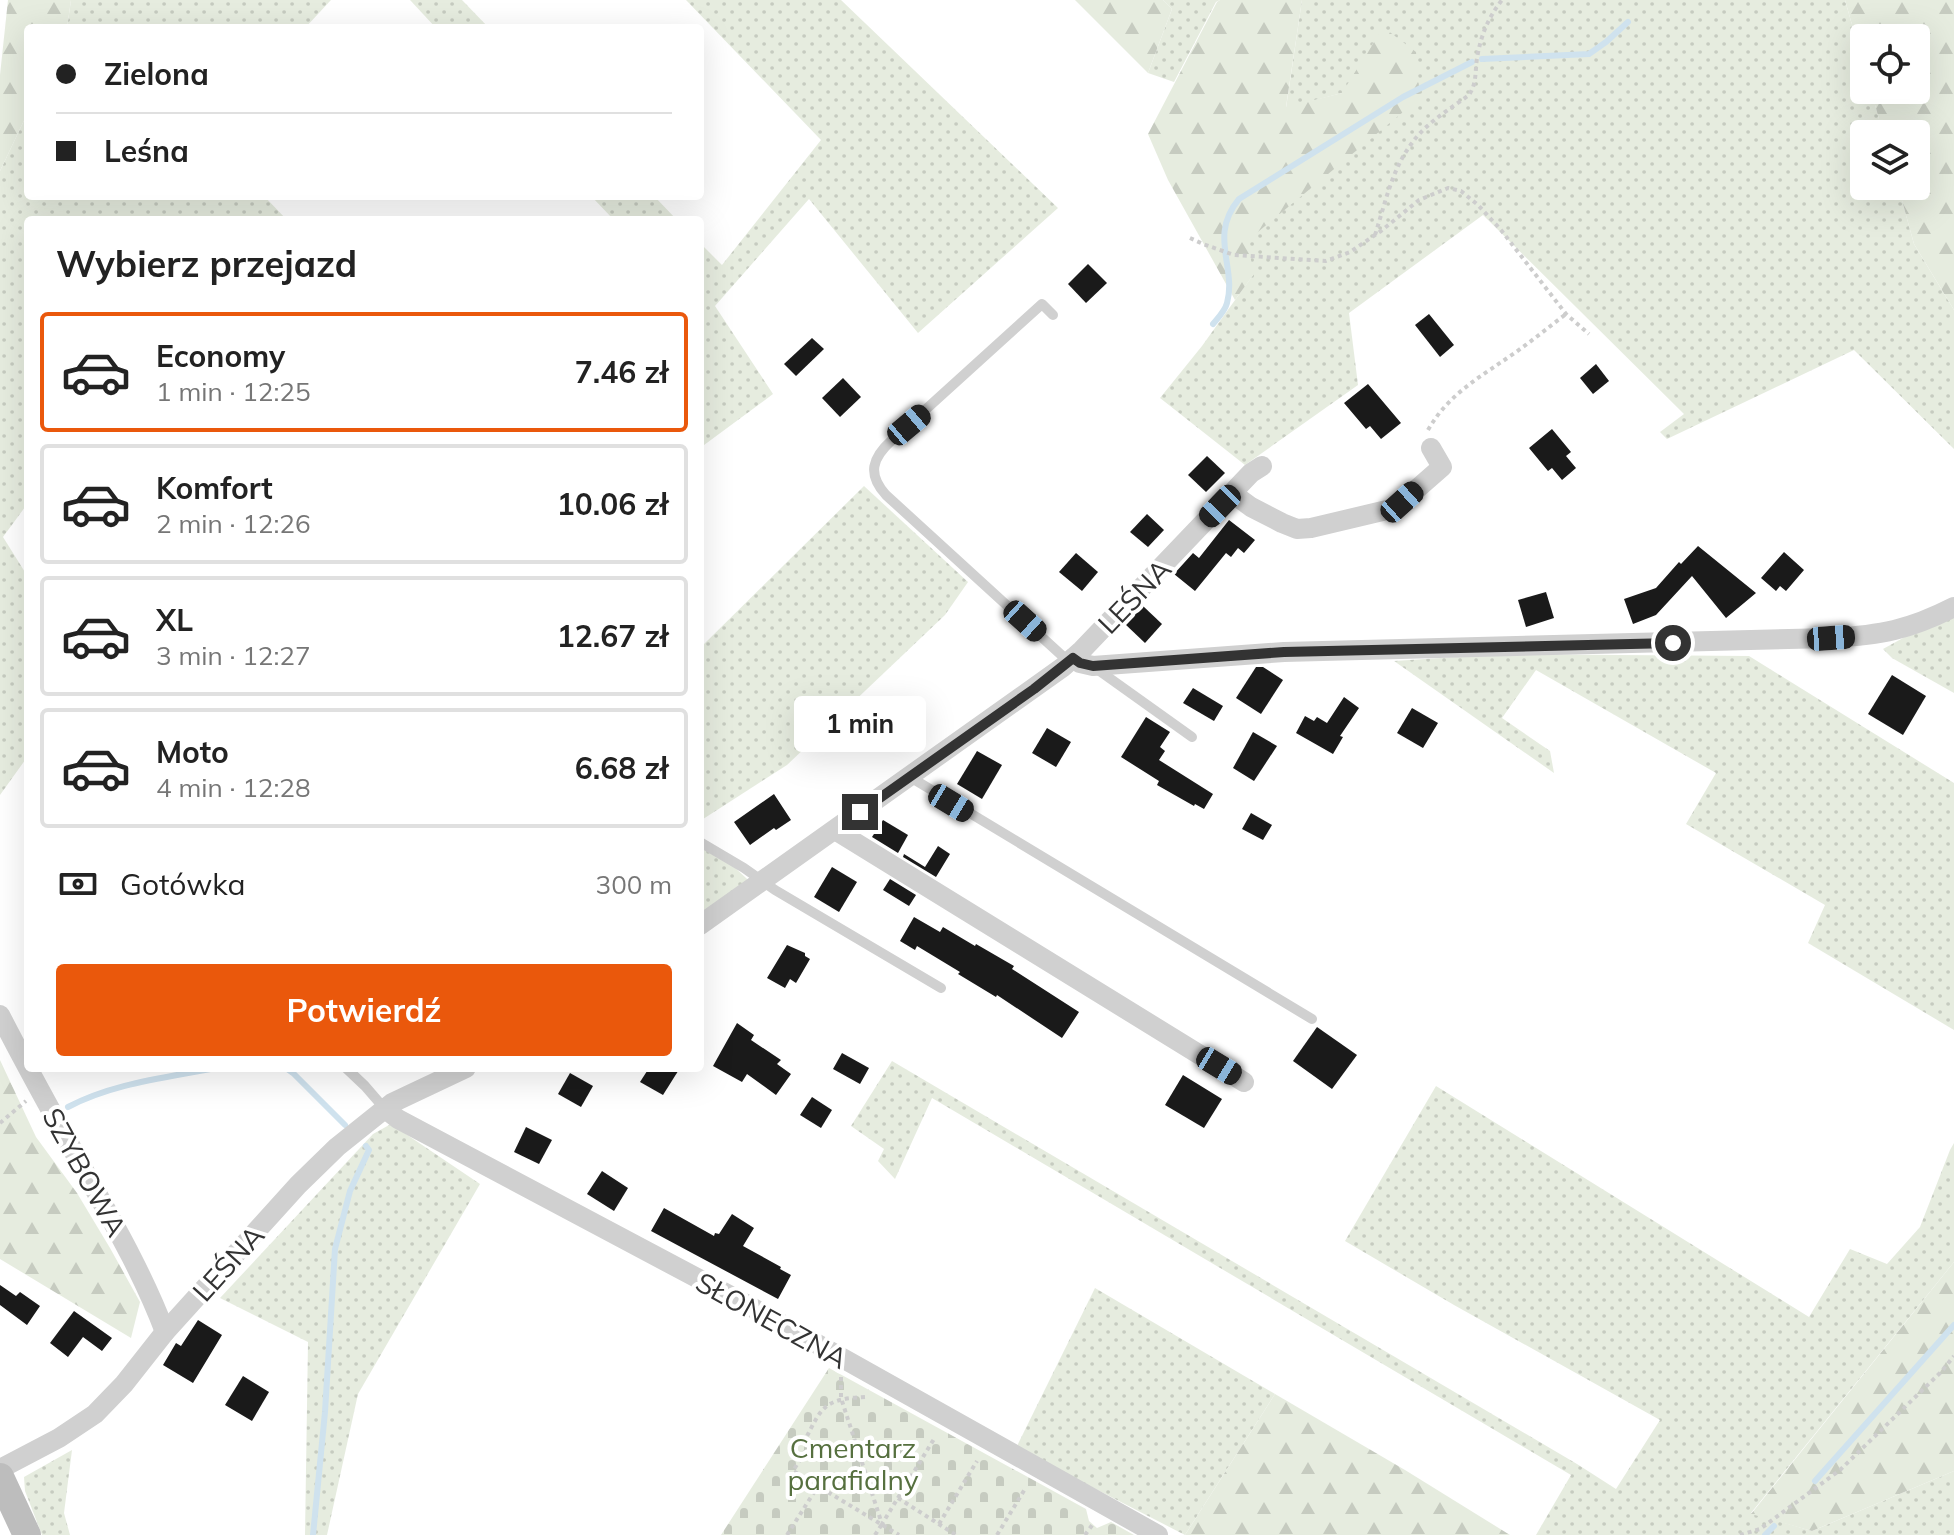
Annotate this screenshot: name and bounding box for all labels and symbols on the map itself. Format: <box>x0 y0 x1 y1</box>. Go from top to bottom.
car <box>883 400 935 450</box>
car <box>1376 477 1428 527</box>
car <box>1195 480 1245 532</box>
street label: LEŚNA <box>1090 551 1178 641</box>
car <box>999 596 1051 646</box>
car <box>1806 624 1856 652</box>
route start <box>1655 625 1691 661</box>
callout: 1 min <box>794 696 926 752</box>
car <box>924 780 978 826</box>
route end <box>842 794 878 830</box>
car <box>1192 1043 1246 1089</box>
street label: SZYBOWA <box>35 1102 135 1243</box>
street label: LEŚNA <box>185 1217 272 1308</box>
street label: SŁONECZNA <box>690 1264 854 1376</box>
park label: Cmentarz parafialny <box>787 1430 919 1497</box>

